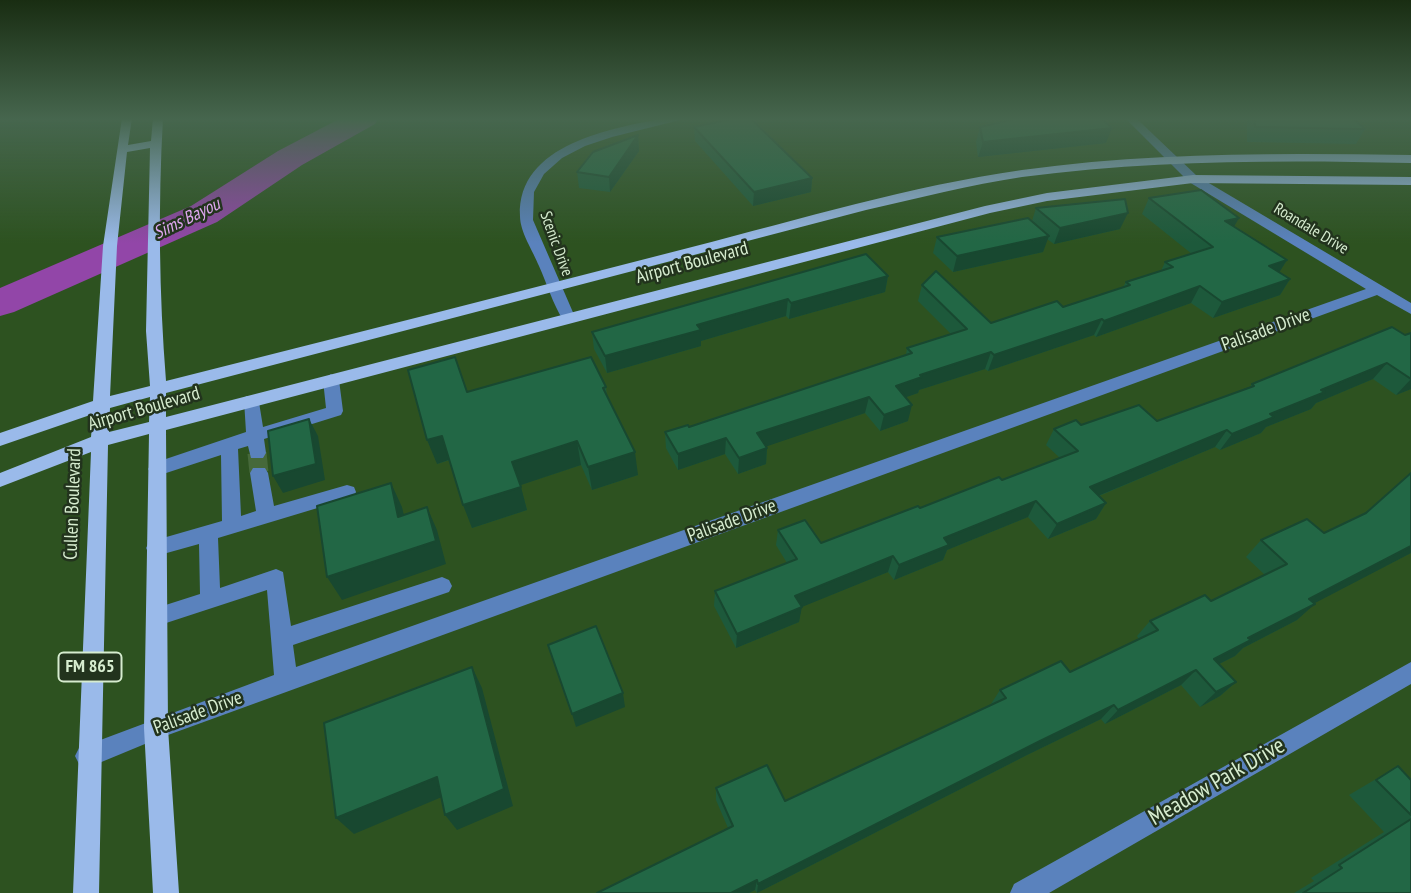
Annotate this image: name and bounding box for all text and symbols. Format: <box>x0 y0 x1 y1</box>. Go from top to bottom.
water label: Sims Bayou <box>150 194 224 244</box>
street label: Roandale Drive <box>1270 199 1352 259</box>
street label: Scenic Drive <box>535 209 577 279</box>
street label: Airport Boulevard <box>633 237 751 289</box>
street label: Palisade Drive <box>1218 303 1314 357</box>
street label: Airport Boulevard <box>85 382 203 436</box>
street label: Cullen Boulevard <box>60 448 86 560</box>
street label: Palisade Drive <box>684 494 780 548</box>
road number: FM 865 <box>58 652 122 682</box>
street label: Palisade Drive <box>150 686 246 740</box>
street label: Meadow Park Drive <box>1144 732 1290 832</box>

